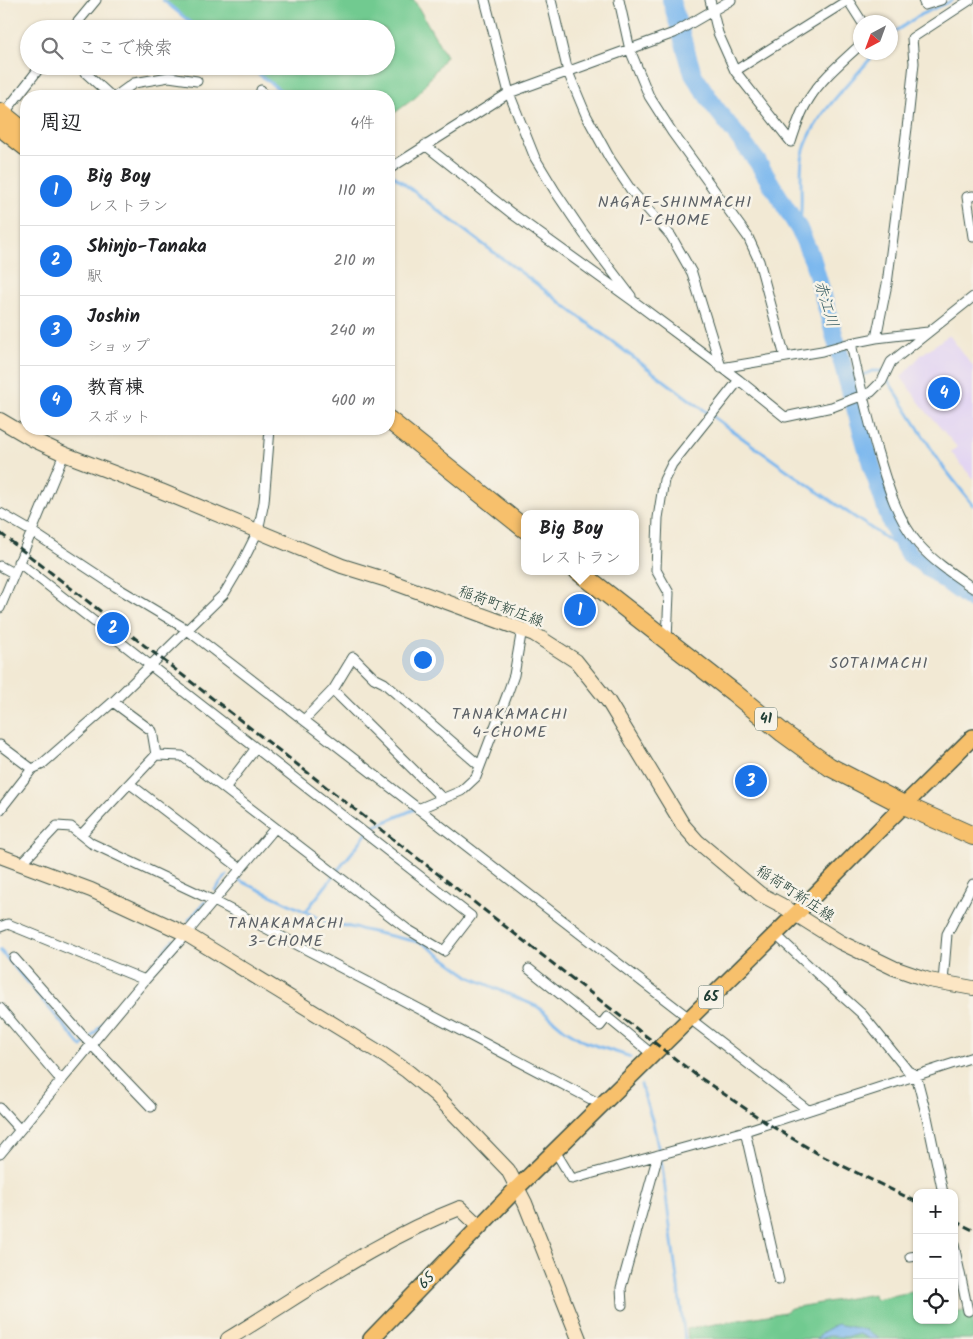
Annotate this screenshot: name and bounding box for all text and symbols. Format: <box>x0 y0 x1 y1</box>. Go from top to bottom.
north arrow <box>853 15 898 60</box>
search box <box>20 20 395 75</box>
icon: search <box>38 34 66 62</box>
text: ここで検索 <box>78 34 173 64</box>
text: 周辺 <box>40 107 82 140</box>
text: 4件 <box>350 111 375 136</box>
text: Big Boy <box>87 162 151 192</box>
text: 1 <box>54 178 58 203</box>
text: 110 m <box>338 178 375 203</box>
district label: NAGAE-SHINMACHI 1-CHOME <box>598 190 752 233</box>
text: レストラン <box>87 194 168 219</box>
text: Shinjo-Tanaka <box>87 232 207 262</box>
text: 2 <box>51 248 61 273</box>
text: 210 m <box>334 248 375 273</box>
text: 駅 <box>87 264 103 289</box>
water label: 赤江川 <box>807 277 845 331</box>
text: Joshin <box>87 302 140 332</box>
text: 3 <box>52 318 60 343</box>
text: 240 m <box>330 318 375 343</box>
text: ショップ <box>87 334 150 359</box>
text: 教育棟 <box>87 373 144 403</box>
pin: 4 <box>928 374 960 412</box>
text: 4 <box>52 388 60 413</box>
text: 400 m <box>331 388 375 413</box>
text: スポット <box>87 405 151 430</box>
popup <box>521 510 639 575</box>
text: Big Boy <box>539 514 603 544</box>
text: レストラン <box>539 546 621 571</box>
street label: 稲荷町新庄線 <box>455 580 547 634</box>
pin: 1 <box>564 591 596 629</box>
pin: 2 <box>97 609 129 647</box>
your location <box>410 647 436 673</box>
district label: SOTAIMACHI <box>829 651 929 676</box>
district label: TANAKAMACHI 4-CHOME <box>452 702 568 745</box>
road number: 41 <box>755 708 777 731</box>
pin: 3 <box>735 762 767 800</box>
street label: 稲荷町新庄線 <box>751 859 839 929</box>
district label: TANAKAMACHI 3-CHOME <box>228 911 344 954</box>
road number: 65 <box>698 986 724 1009</box>
map controls <box>913 1189 958 1324</box>
button: + <box>913 1189 958 1234</box>
button: − <box>913 1234 958 1279</box>
street label: 65 <box>413 1266 442 1295</box>
button: locate <box>913 1279 958 1324</box>

